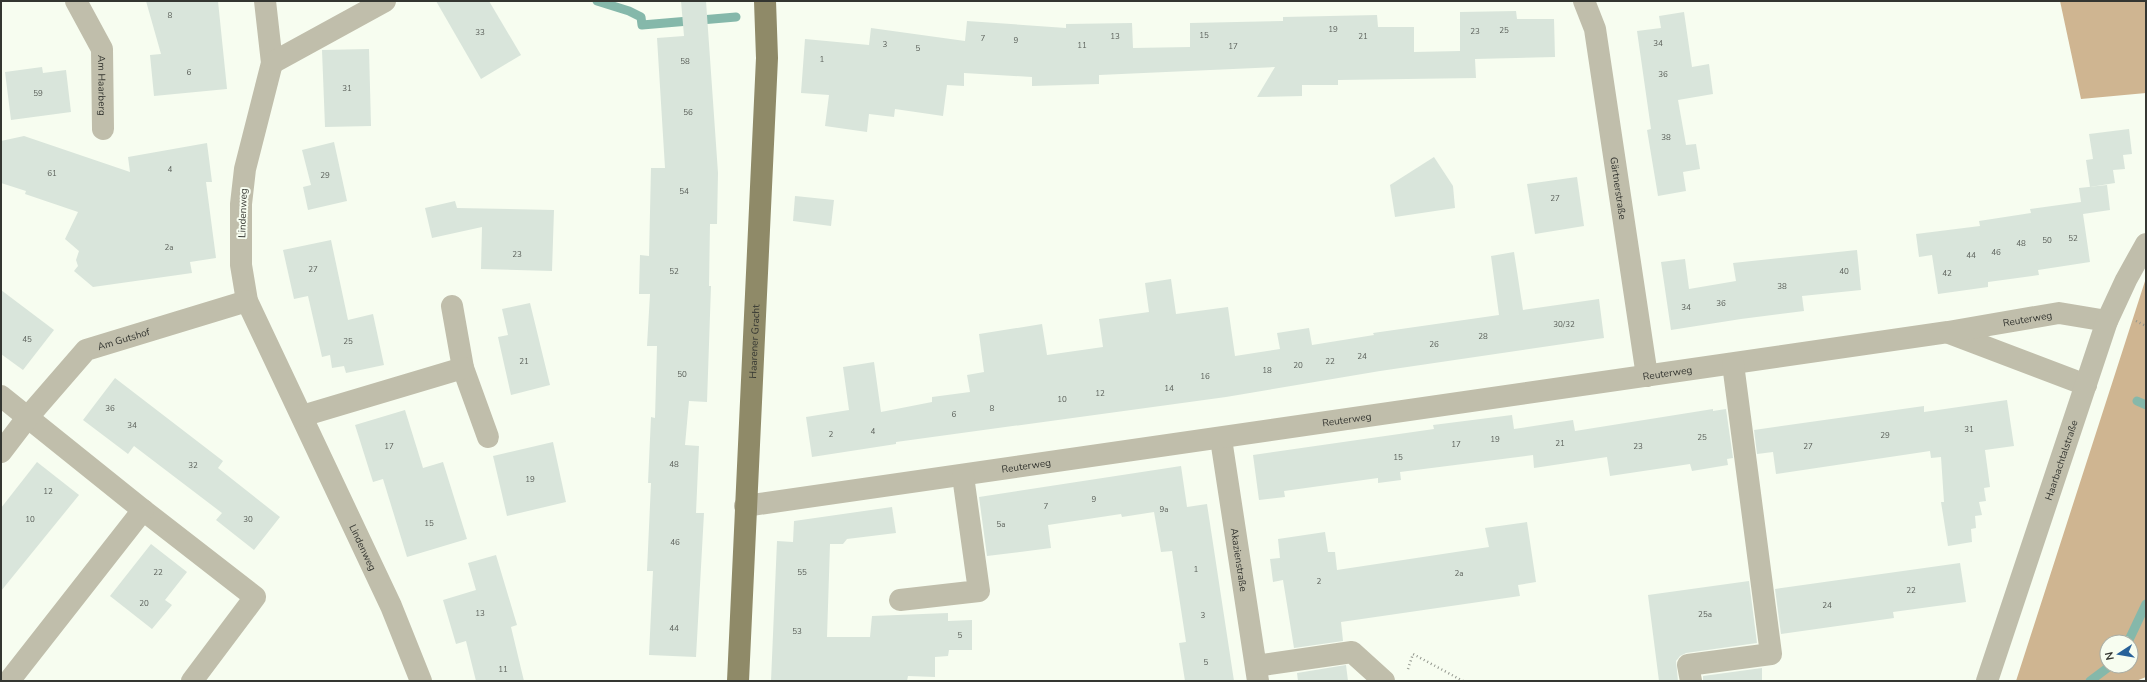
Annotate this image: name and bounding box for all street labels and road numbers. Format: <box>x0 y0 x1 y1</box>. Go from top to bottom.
street label: Am Haarberg <box>94 55 109 116</box>
street label: Gärtnerstraße <box>1606 156 1629 221</box>
street label: Lindenweg <box>235 188 251 238</box>
street label: Haarener Gracht <box>746 304 764 379</box>
street label: Reuterweg <box>2002 308 2053 331</box>
street label: Am Gutshof <box>96 325 152 354</box>
street label: Reuterweg <box>1642 363 1693 384</box>
street label: Reuterweg <box>1321 409 1373 430</box>
street label: Haarbachtalstraße <box>2042 418 2081 502</box>
street label: Reuterweg <box>1001 456 1052 477</box>
street label: Lindenweg <box>345 522 379 573</box>
street label: Akazienstraße <box>1227 527 1250 593</box>

